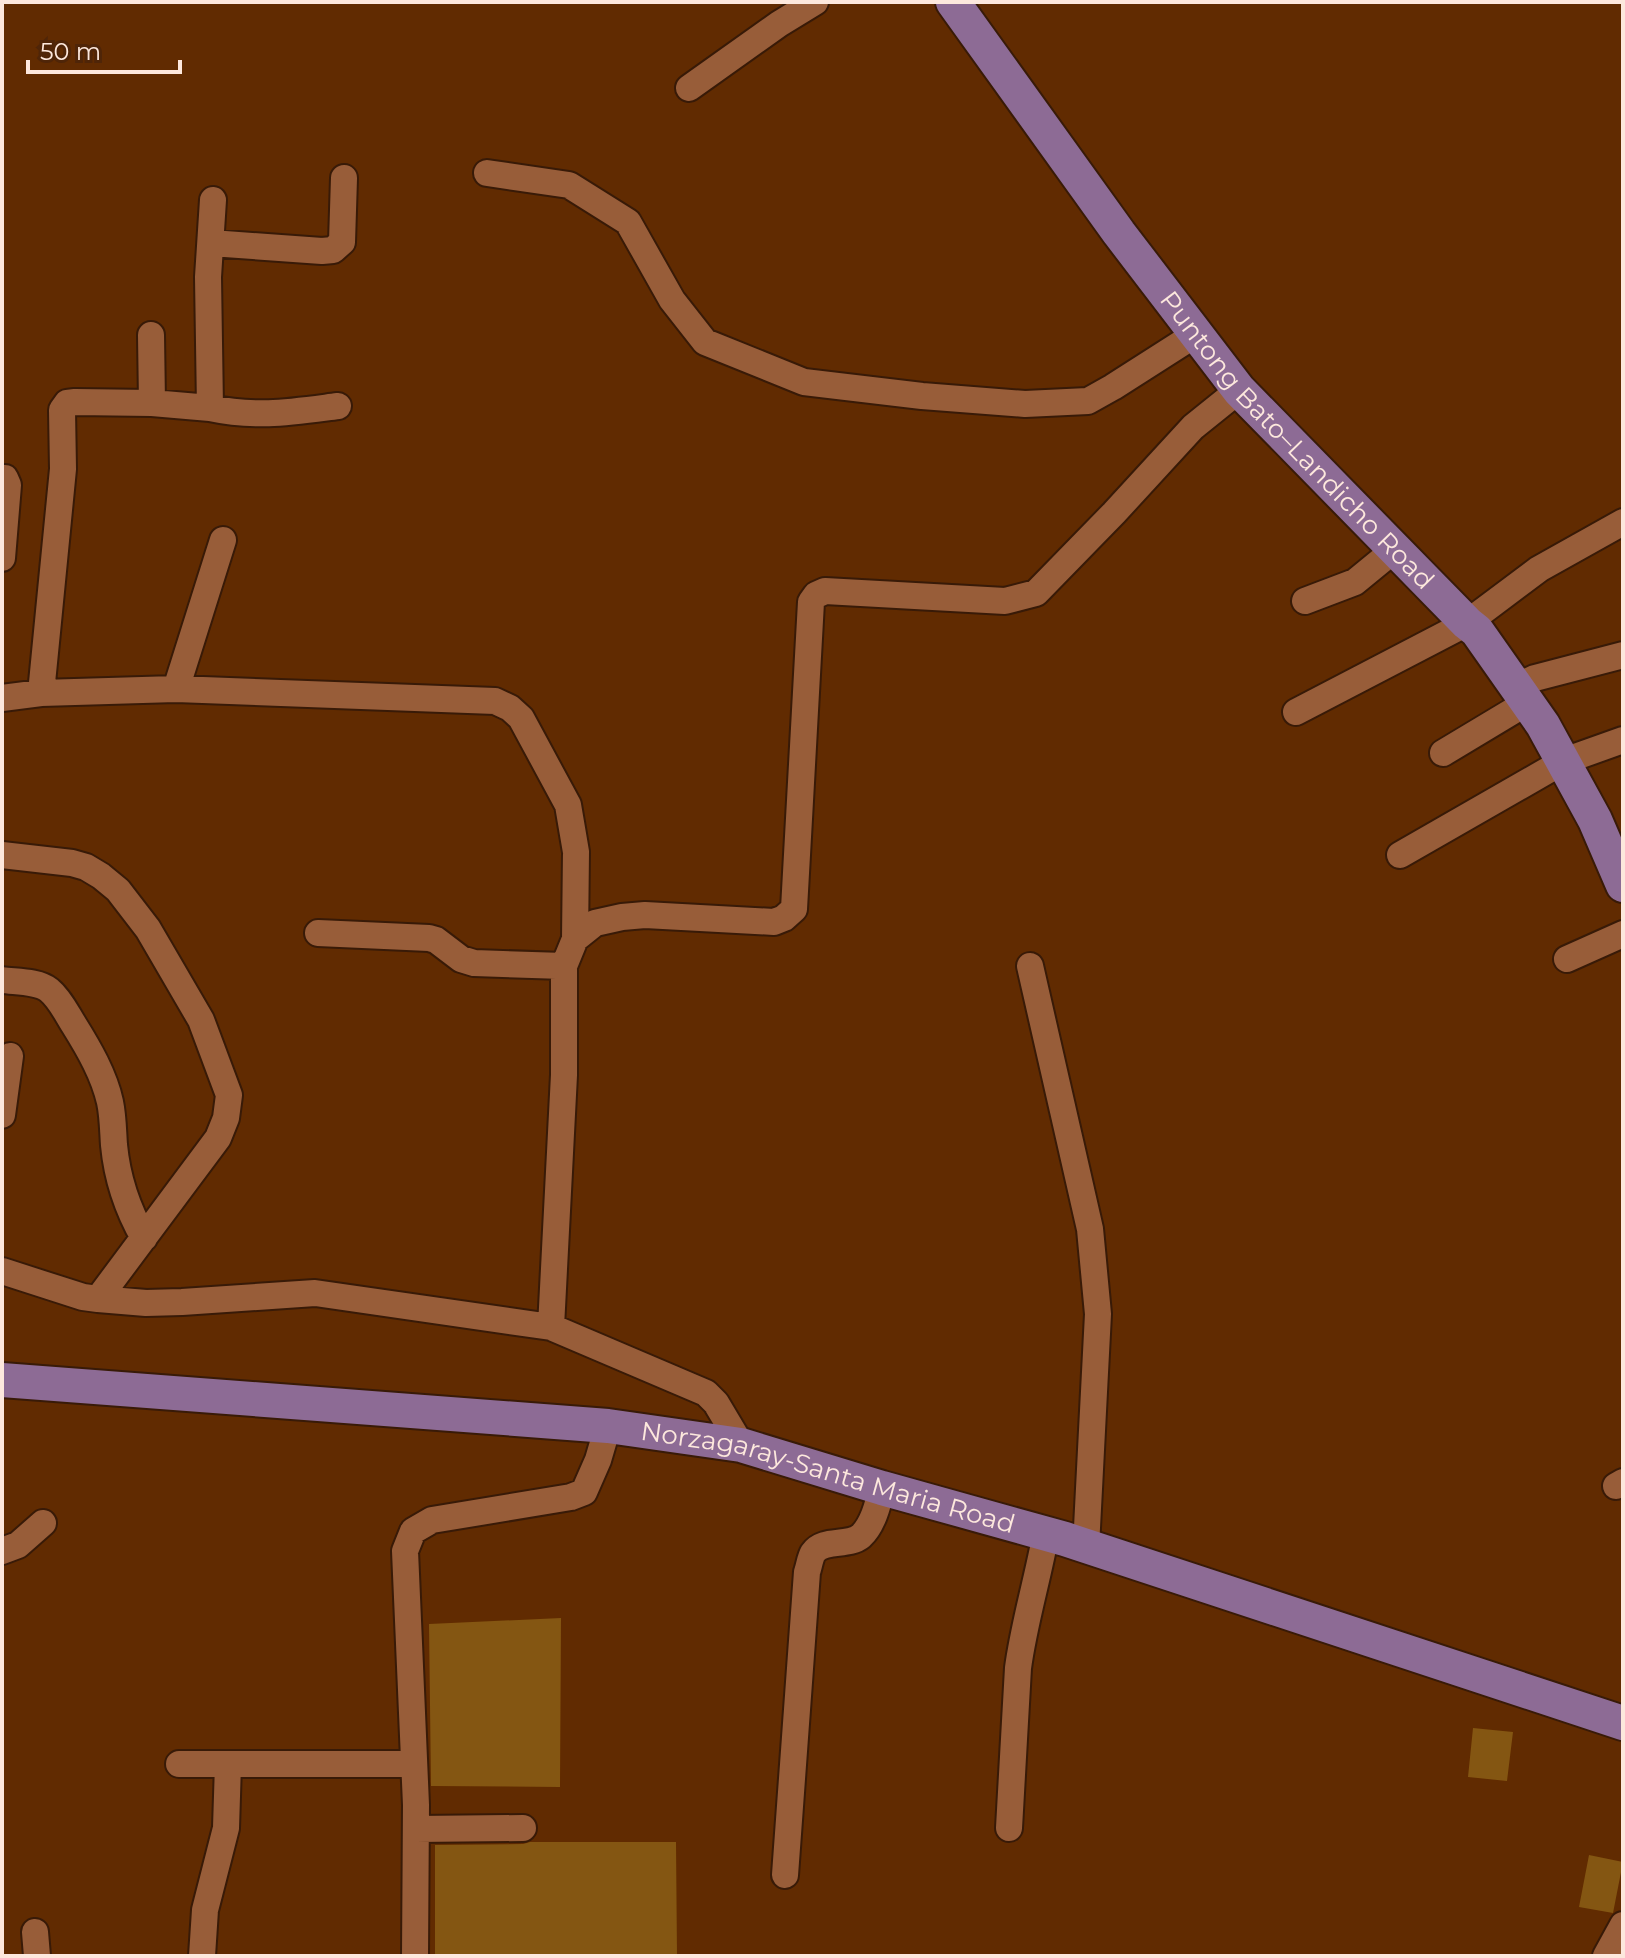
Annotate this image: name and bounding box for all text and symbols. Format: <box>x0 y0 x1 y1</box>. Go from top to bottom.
scale bar <box>28 24 180 74</box>
text: 50 m <box>40 37 101 66</box>
street label: Puntong Bato–Landicho Road <box>1153 284 1441 596</box>
street label: Norzagaray-Santa Maria Road <box>639 1415 1019 1540</box>

